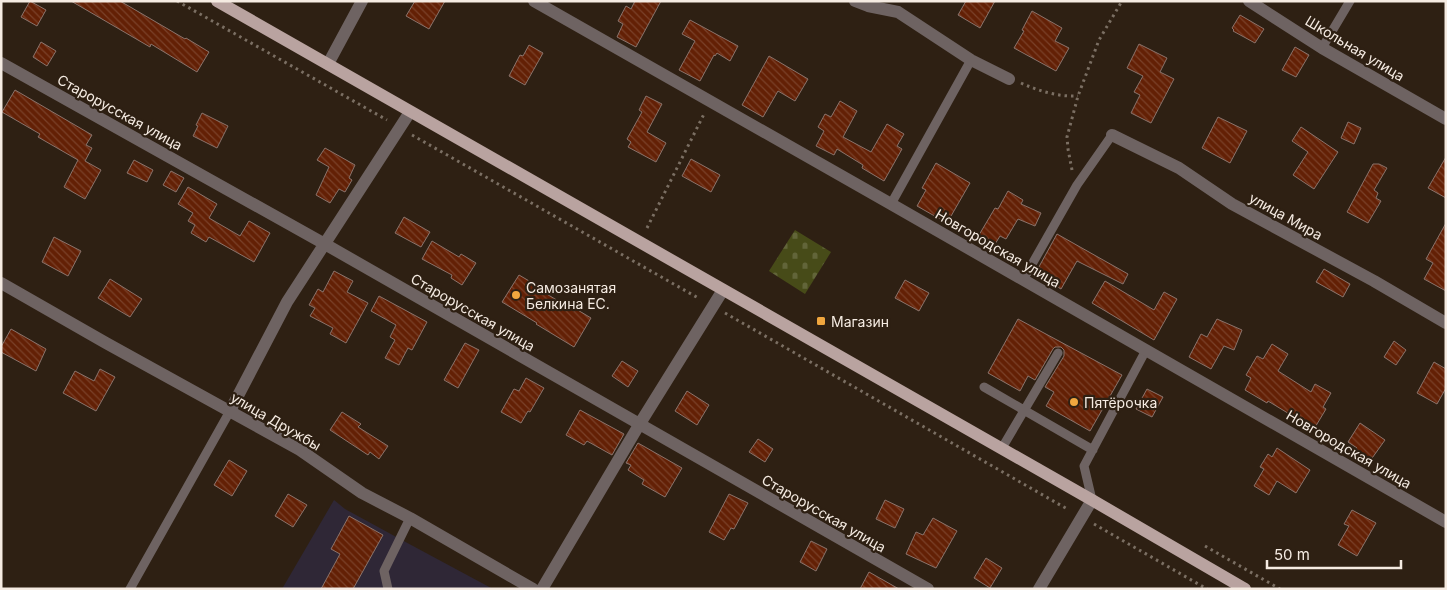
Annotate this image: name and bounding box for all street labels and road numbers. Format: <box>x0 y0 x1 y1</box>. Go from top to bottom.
street label: Школьная улица <box>1302 12 1408 84</box>
street label: Старорусская улица <box>54 71 186 153</box>
street label: улица Мира <box>1246 189 1326 243</box>
street label: Новгородская улица <box>932 205 1064 291</box>
street label: Старорусская улица <box>408 270 538 354</box>
street label: улица Дружбы <box>228 388 324 454</box>
street label: Новгородская улица <box>1283 406 1415 492</box>
street label: Старорусская улица <box>759 471 889 555</box>

